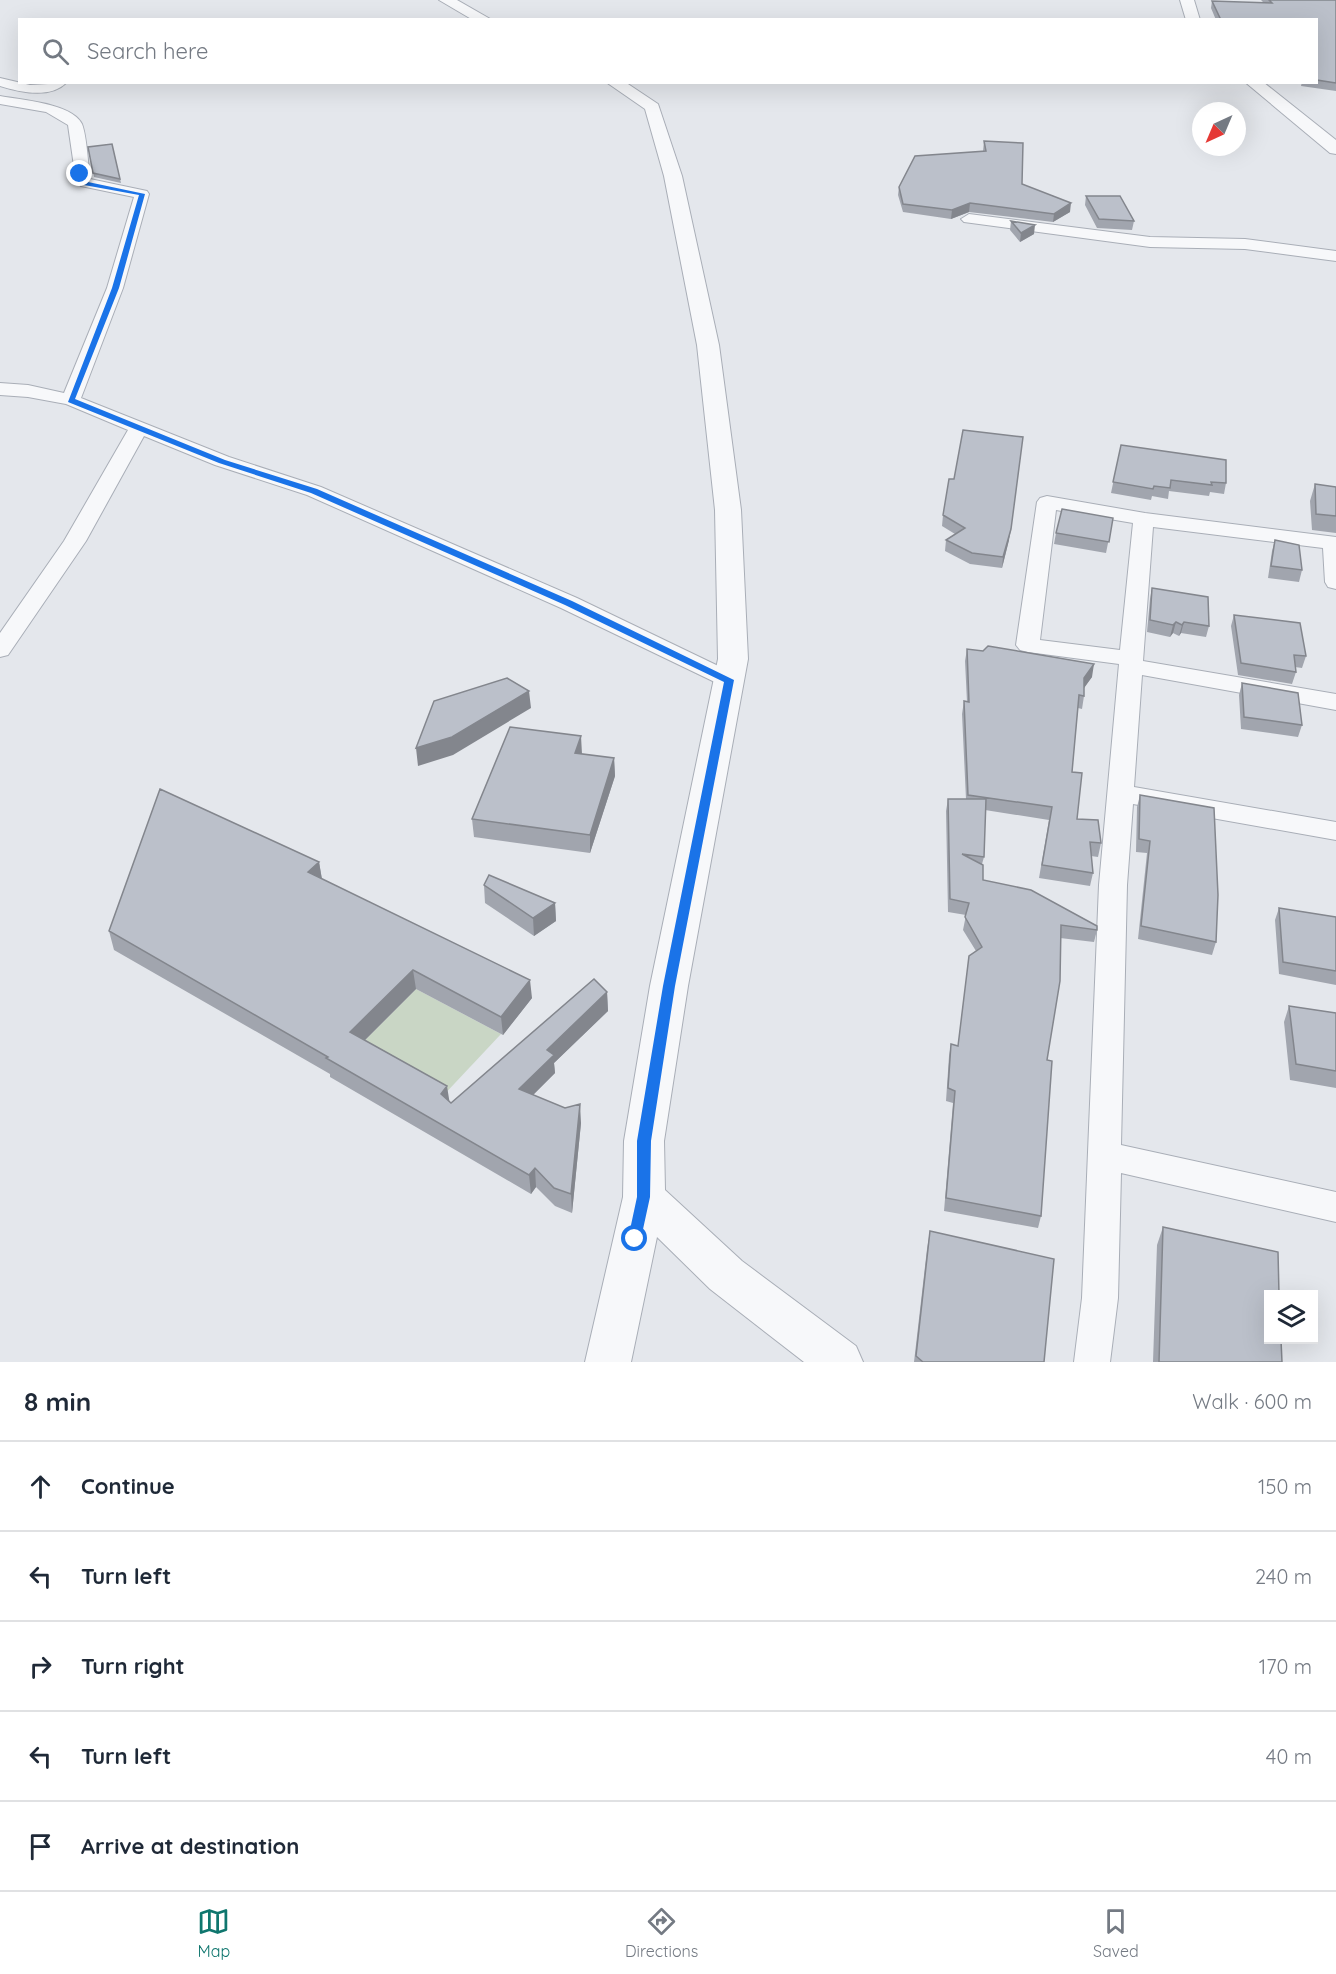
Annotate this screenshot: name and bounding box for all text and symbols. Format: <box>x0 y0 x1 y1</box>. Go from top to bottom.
search box <box>18 18 1318 84</box>
icon: search <box>39 35 72 68</box>
text: Search here <box>87 37 208 65</box>
north arrow <box>1192 102 1246 156</box>
route end <box>66 160 92 186</box>
route start <box>621 1225 647 1251</box>
map controls <box>1264 1290 1318 1344</box>
button: layers <box>1264 1290 1318 1344</box>
text: 8 min <box>24 1385 91 1418</box>
text: Walk · 600 m <box>1192 1389 1312 1414</box>
icon: ahead <box>24 1470 57 1503</box>
text: Continue <box>81 1472 175 1500</box>
text: 150 m <box>1258 1474 1312 1499</box>
icon: left <box>24 1560 57 1593</box>
text: Turn left <box>81 1562 171 1590</box>
text: 240 m <box>1255 1564 1312 1589</box>
icon: right <box>24 1650 57 1683</box>
text: Turn right <box>81 1652 185 1680</box>
text: 170 m <box>1259 1654 1312 1679</box>
icon: left <box>24 1740 57 1773</box>
text: Turn left <box>81 1742 171 1770</box>
text: 40 m <box>1266 1744 1312 1769</box>
icon: arrive <box>24 1830 57 1863</box>
text: Arrive at destination <box>81 1832 299 1860</box>
tab: Map <box>197 1905 230 1961</box>
tab: Directions <box>625 1905 698 1961</box>
tab: Saved <box>1093 1905 1139 1961</box>

